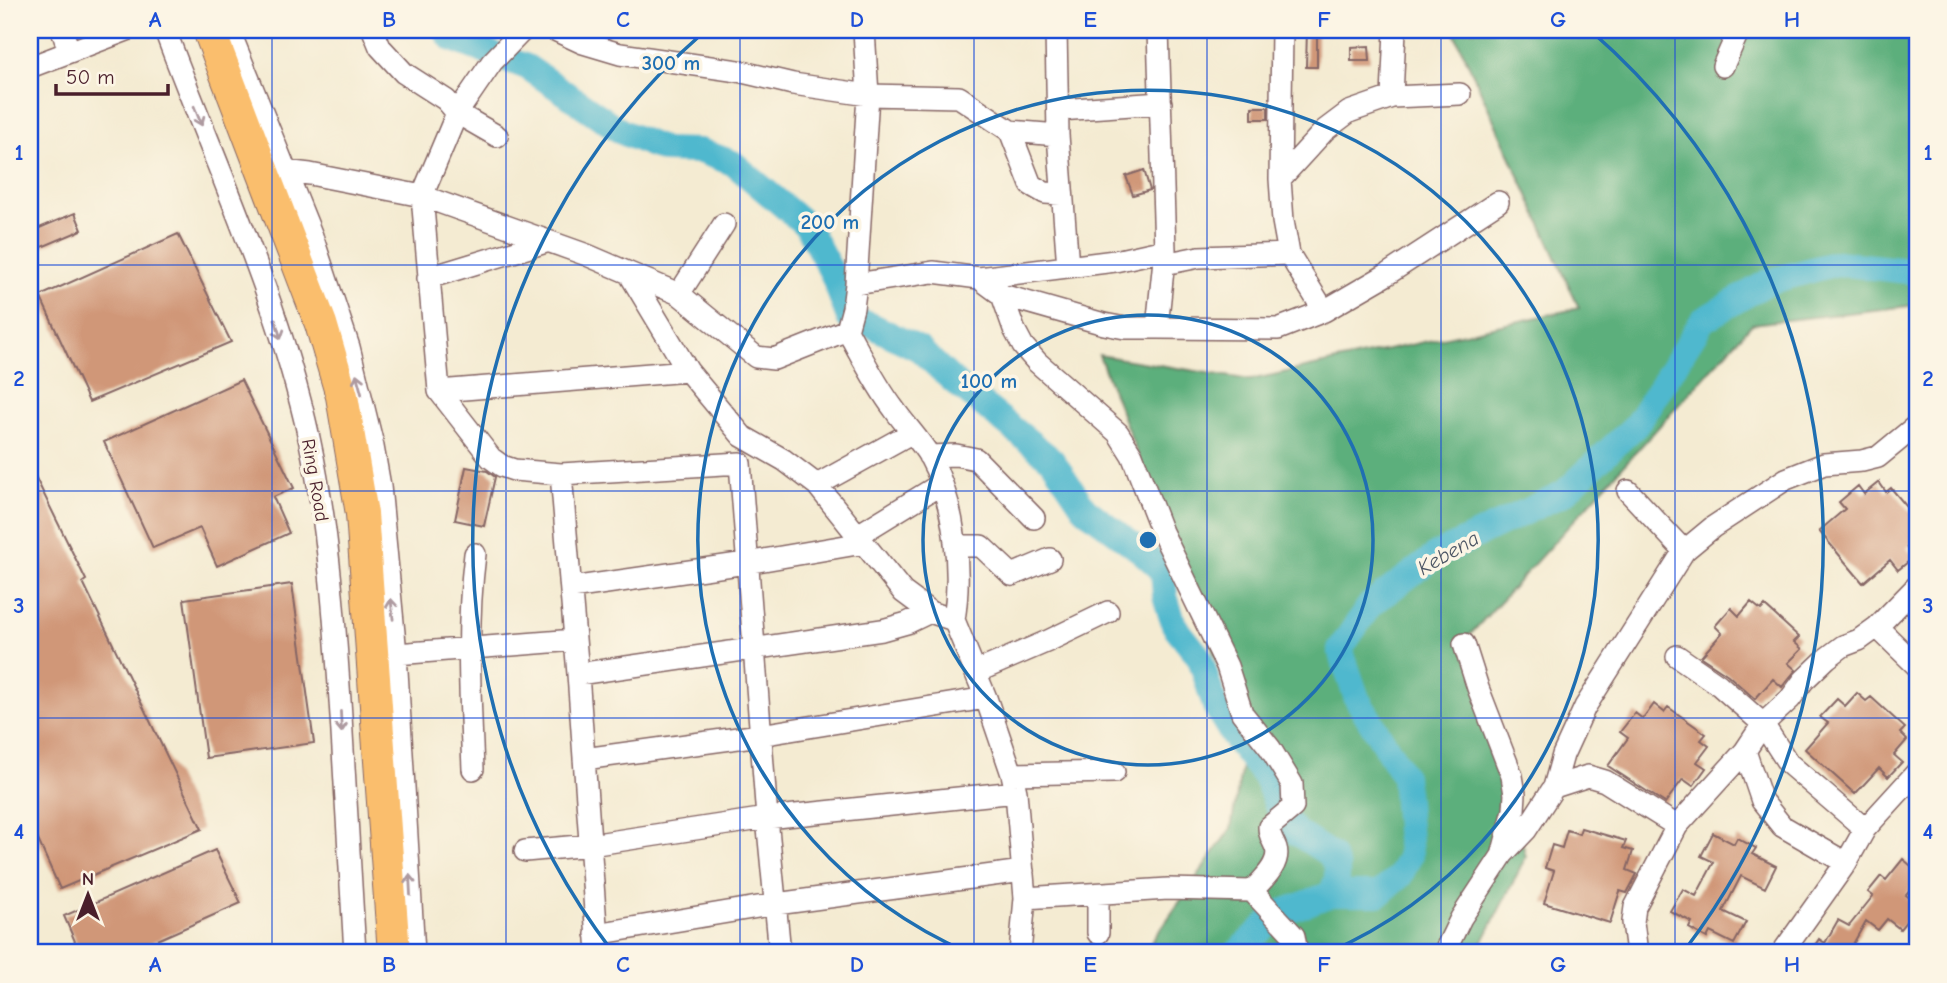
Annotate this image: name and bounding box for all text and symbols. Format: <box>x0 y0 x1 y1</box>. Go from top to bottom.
text: A <box>149 6 162 33</box>
text: B <box>382 6 396 33</box>
text: C <box>616 6 630 33</box>
text: D <box>850 6 864 33</box>
text: E <box>1083 6 1097 33</box>
text: F <box>1317 6 1331 33</box>
text: G <box>1550 6 1566 33</box>
text: H <box>1784 6 1800 33</box>
text: 300 m <box>642 51 700 75</box>
scale bar <box>56 52 168 96</box>
text: 50 m <box>66 65 115 89</box>
one-way arrow <box>192 105 205 127</box>
text: 1 <box>14 139 24 166</box>
text: 1 <box>1923 139 1933 166</box>
text: 200 m <box>801 210 859 234</box>
one-way arrow <box>273 318 285 340</box>
text: 2 <box>13 365 25 392</box>
text: 2 <box>1922 365 1934 392</box>
text: 100 m <box>961 369 1017 393</box>
one-way arrow <box>352 374 365 396</box>
street label: Ring Road <box>297 437 333 523</box>
water label: Kebena <box>1413 526 1483 580</box>
centre of rings <box>1136 528 1160 552</box>
text: 3 <box>13 592 25 619</box>
text: 3 <box>1922 592 1934 619</box>
one-way arrow <box>385 598 398 621</box>
one-way arrow <box>335 710 348 732</box>
text: 4 <box>14 818 25 845</box>
text: 4 <box>1923 818 1934 845</box>
north arrow <box>52 860 122 930</box>
text: N <box>82 868 94 890</box>
one-way arrow <box>403 874 416 897</box>
text: A <box>149 951 162 978</box>
text: B <box>382 951 396 978</box>
text: C <box>616 951 630 978</box>
text: D <box>850 951 864 978</box>
text: E <box>1083 951 1097 978</box>
text: F <box>1317 951 1331 978</box>
text: G <box>1550 951 1566 978</box>
text: H <box>1784 951 1800 978</box>

